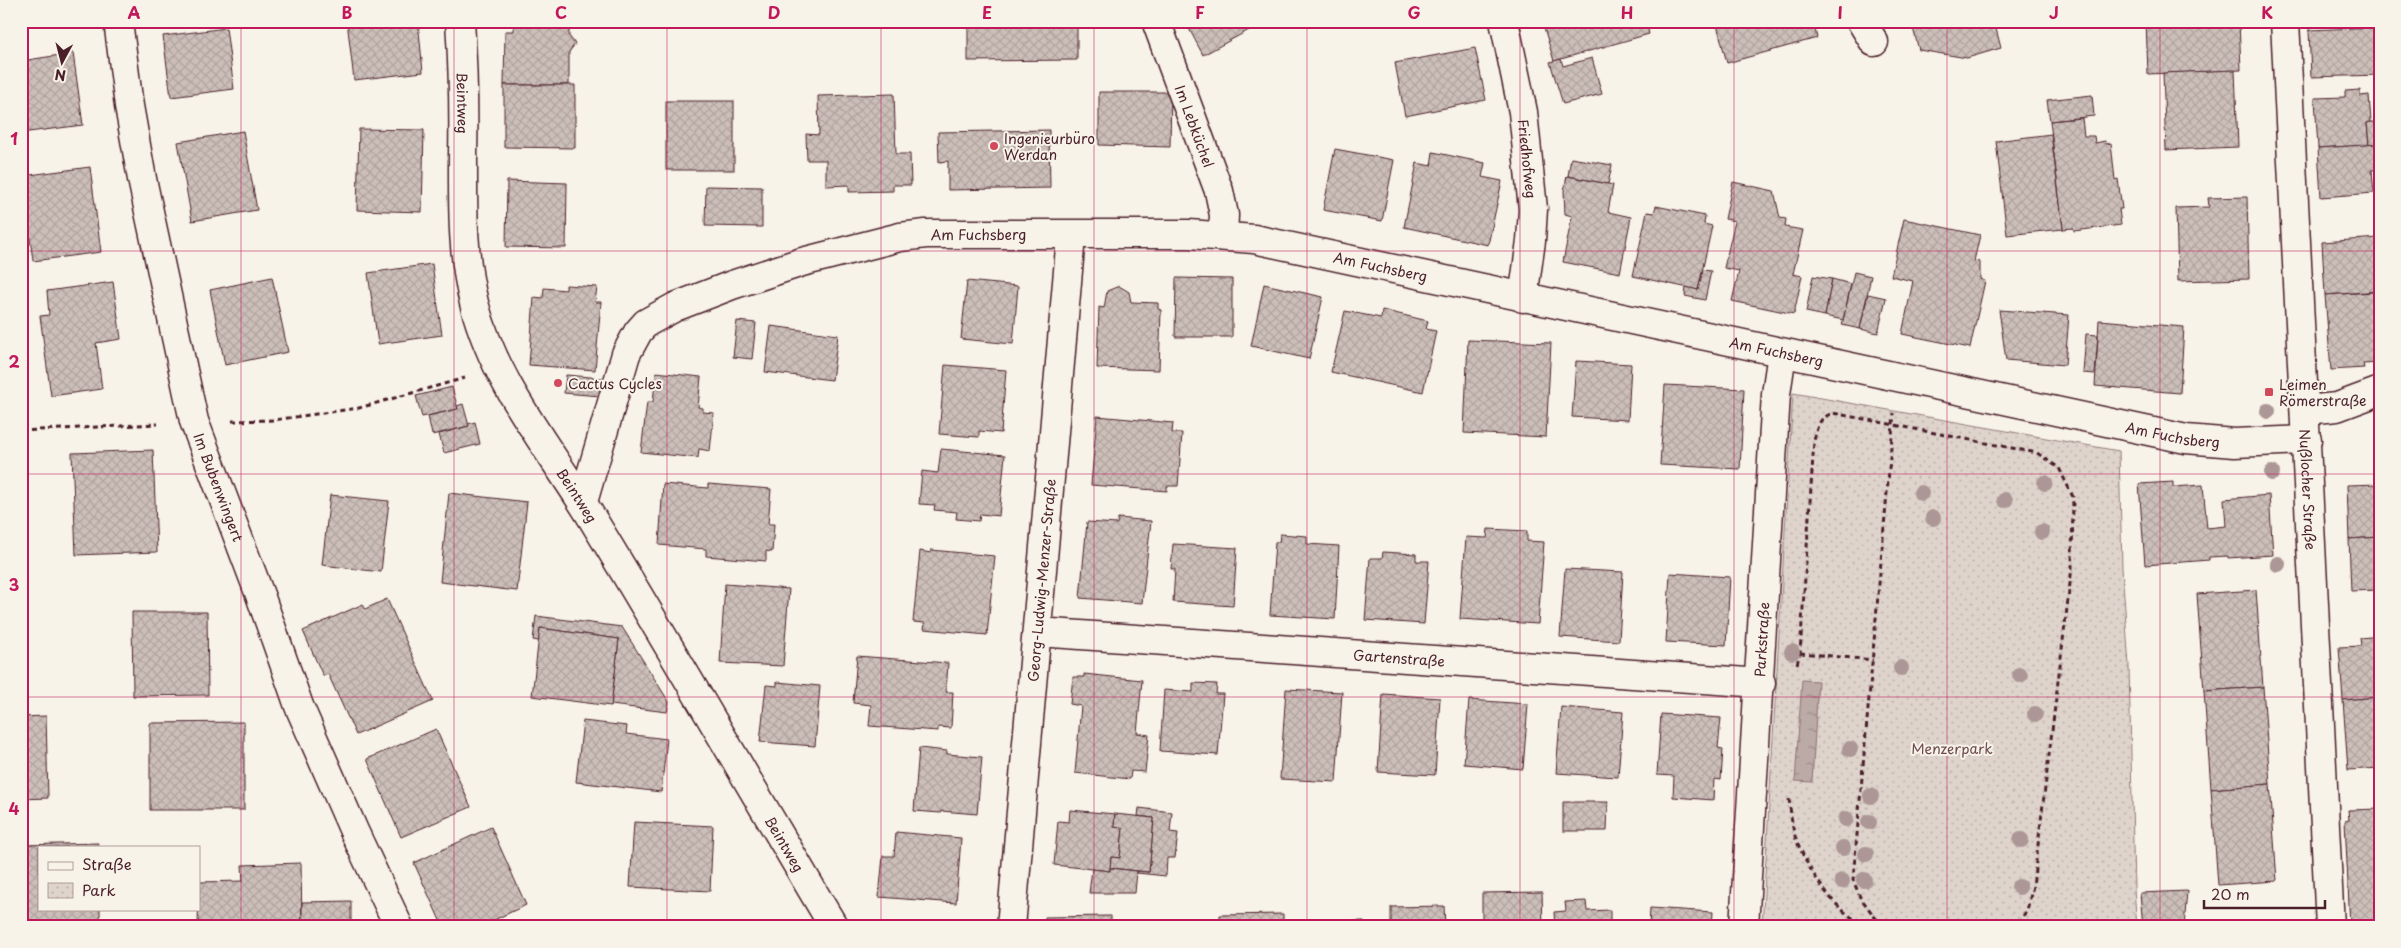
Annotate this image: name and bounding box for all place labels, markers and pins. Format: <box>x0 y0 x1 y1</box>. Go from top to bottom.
place label: Ingenieurbüro Werdan <box>1004 128 1095 165</box>
marker: Ingenieurbüro Werdan <box>988 140 1000 152</box>
place label: Cactus Cycles <box>568 373 662 394</box>
place label: Leimen Römerstraße <box>2279 374 2367 411</box>
marker: Cactus Cycles <box>552 377 564 389</box>
marker: Leimen Römerstraße <box>2263 386 2275 398</box>

